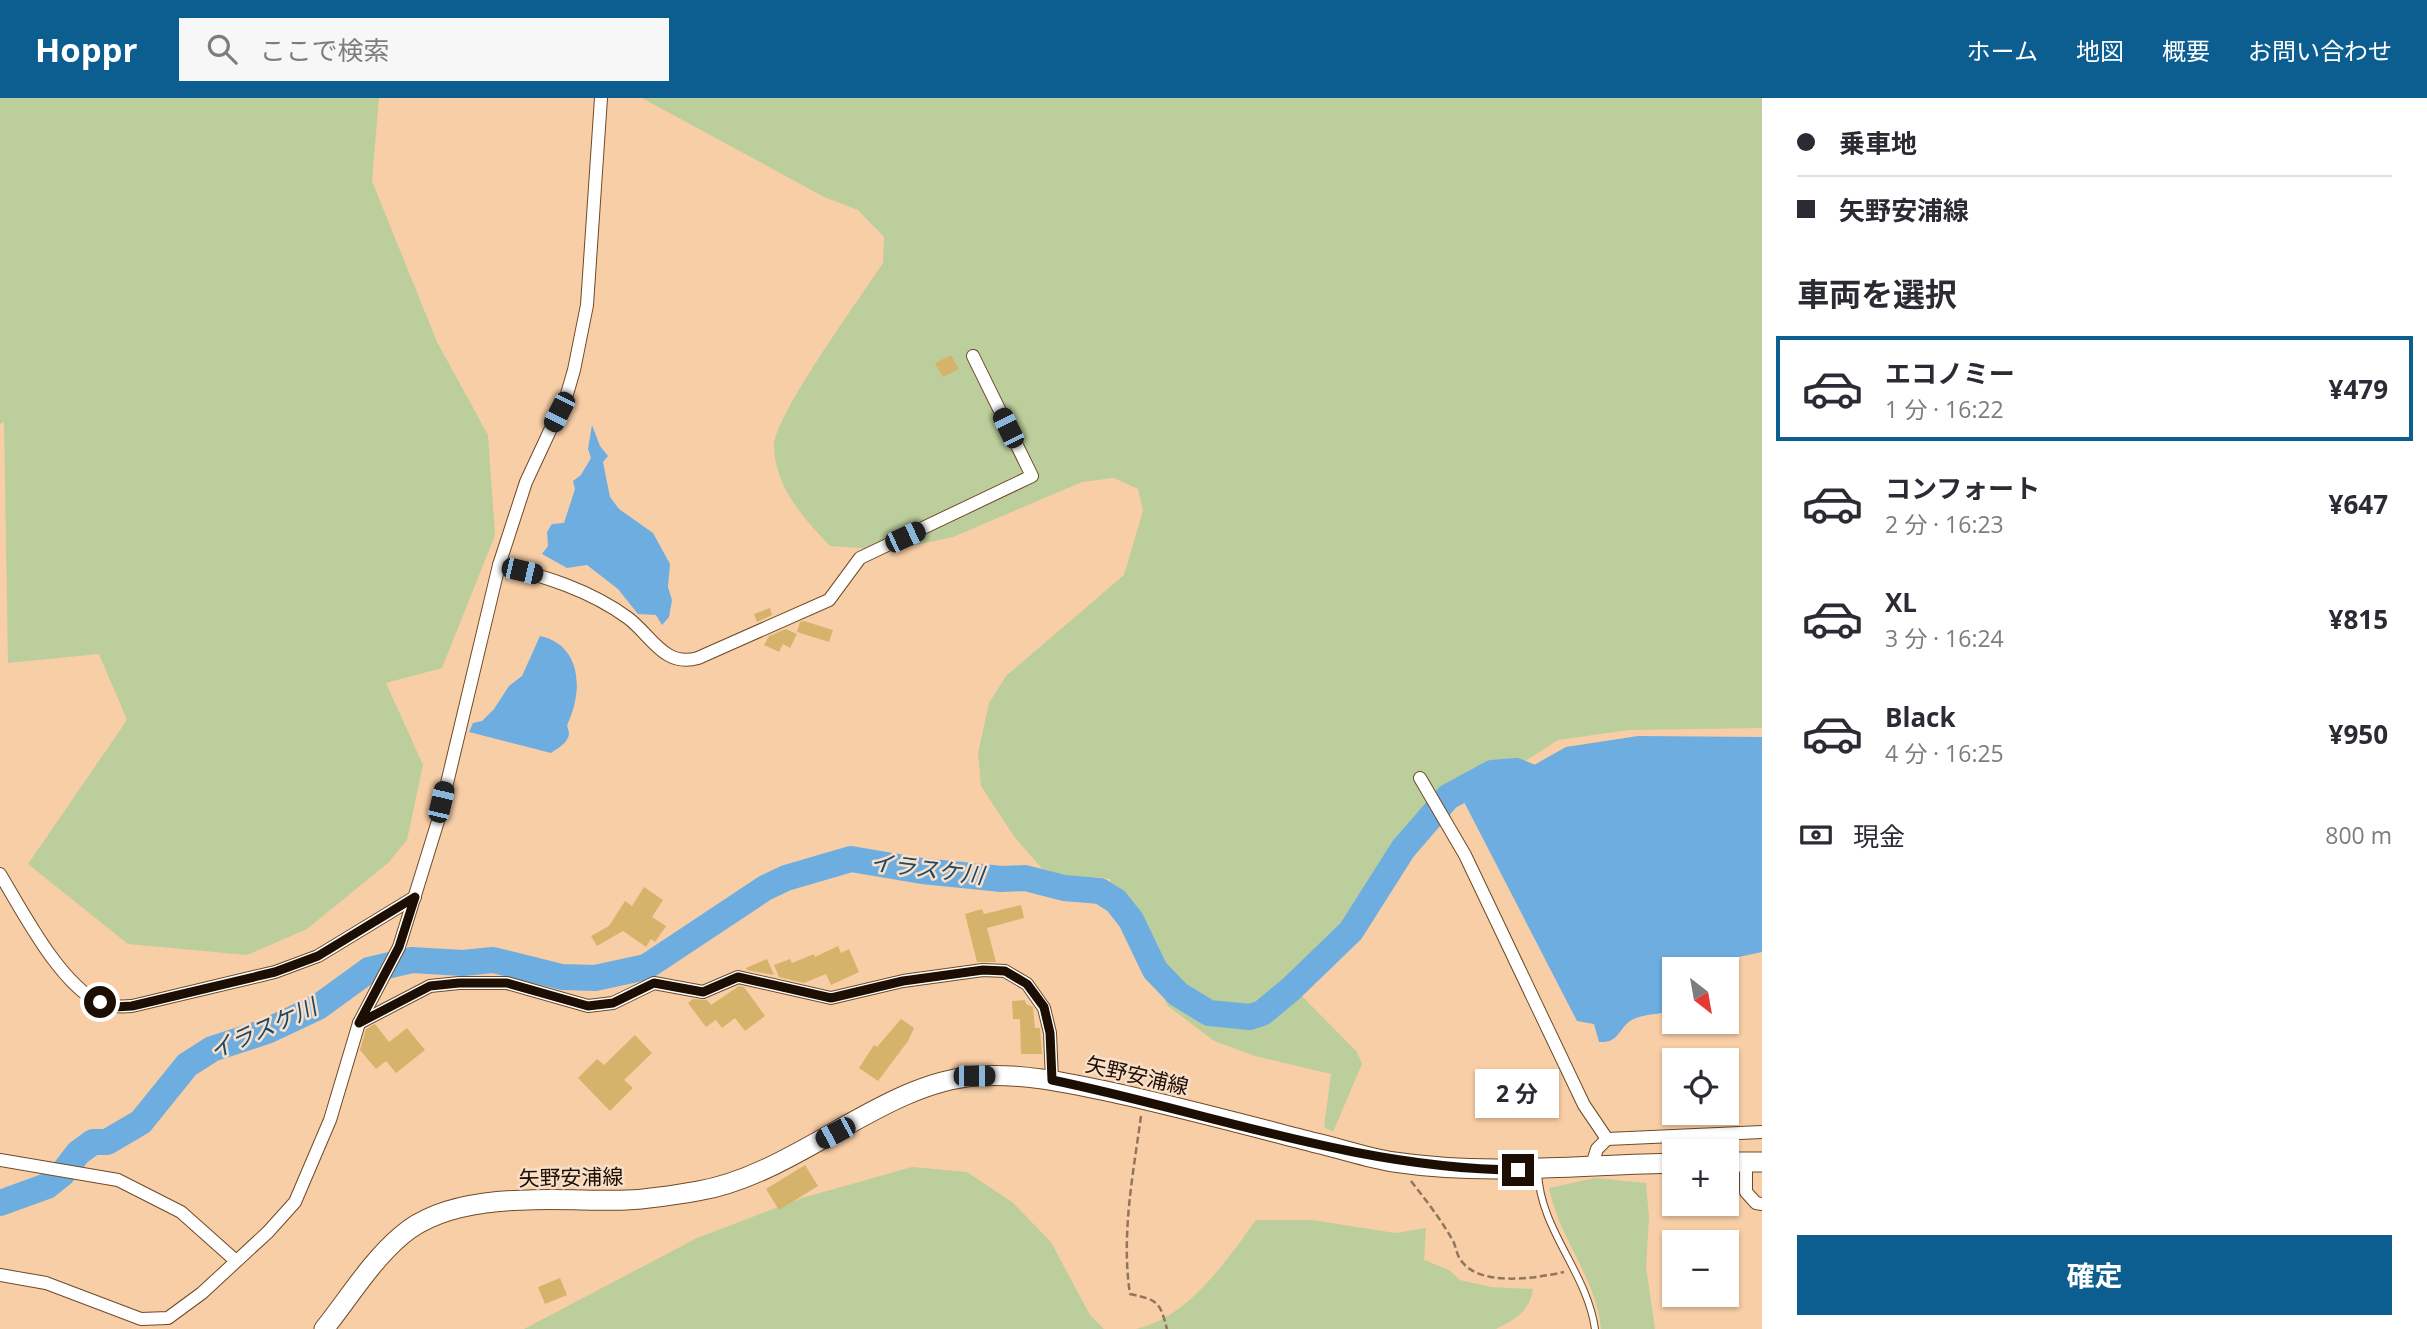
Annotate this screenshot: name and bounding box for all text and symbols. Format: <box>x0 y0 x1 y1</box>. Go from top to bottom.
search box <box>179 18 669 81</box>
text: Hoppr <box>35 27 137 72</box>
icon: search <box>203 30 241 68</box>
text: ここで検索 <box>259 32 389 68</box>
text: ホーム <box>1967 34 2038 67</box>
text: 地図 <box>2076 34 2124 67</box>
text: 概要 <box>2162 34 2210 67</box>
text: お問い合わせ <box>2248 34 2392 67</box>
text: 乗車地 <box>1839 125 1917 161</box>
text: 矢野安浦線 <box>1839 192 1969 228</box>
text: 車両を選択 <box>1797 272 1957 315</box>
text: エコノミー <box>1885 355 2015 391</box>
icon: car <box>1801 357 1864 420</box>
text: ¥479 <box>2329 371 2388 407</box>
car <box>541 389 578 435</box>
text: 1 分 · 16:22 <box>1885 393 2004 425</box>
car <box>990 405 1027 451</box>
text: コンフォート <box>1885 470 2040 506</box>
icon: car <box>1801 472 1864 535</box>
text: ¥647 <box>2329 486 2388 522</box>
text: 2 分 · 16:23 <box>1885 508 2004 540</box>
car <box>882 519 929 555</box>
car <box>500 556 545 586</box>
text: XL <box>1885 584 1917 620</box>
icon: car <box>1801 587 1864 650</box>
text: ¥815 <box>2329 601 2388 637</box>
text: 3 分 · 16:24 <box>1885 622 2004 654</box>
text: Black <box>1885 699 1956 735</box>
icon: car <box>1801 702 1864 765</box>
text: ¥950 <box>2329 716 2388 752</box>
text: 4 分 · 16:25 <box>1885 737 2004 769</box>
car <box>427 779 456 825</box>
icon: cash <box>1797 816 1835 854</box>
text: 現金 <box>1853 818 1905 854</box>
text: 800 m <box>2325 819 2392 851</box>
water label: イラスケ川 <box>868 845 989 891</box>
north arrow <box>1662 957 1740 1034</box>
map controls <box>1662 957 1739 1307</box>
route start <box>84 986 116 1018</box>
water label: イラスケ川 <box>204 989 324 1066</box>
button: locate <box>1662 1048 1739 1125</box>
street label: 矢野安浦線 <box>1083 1050 1192 1100</box>
car <box>954 1066 996 1087</box>
callout: 2 分 <box>1476 1068 1560 1118</box>
text: 2 分 <box>1496 1077 1538 1109</box>
car <box>812 1114 859 1152</box>
button: + <box>1662 1139 1739 1216</box>
route end <box>1502 1154 1534 1186</box>
street label: 矢野安浦線 <box>518 1162 624 1192</box>
button: − <box>1662 1230 1739 1307</box>
button: 確定 <box>1797 1235 2392 1315</box>

